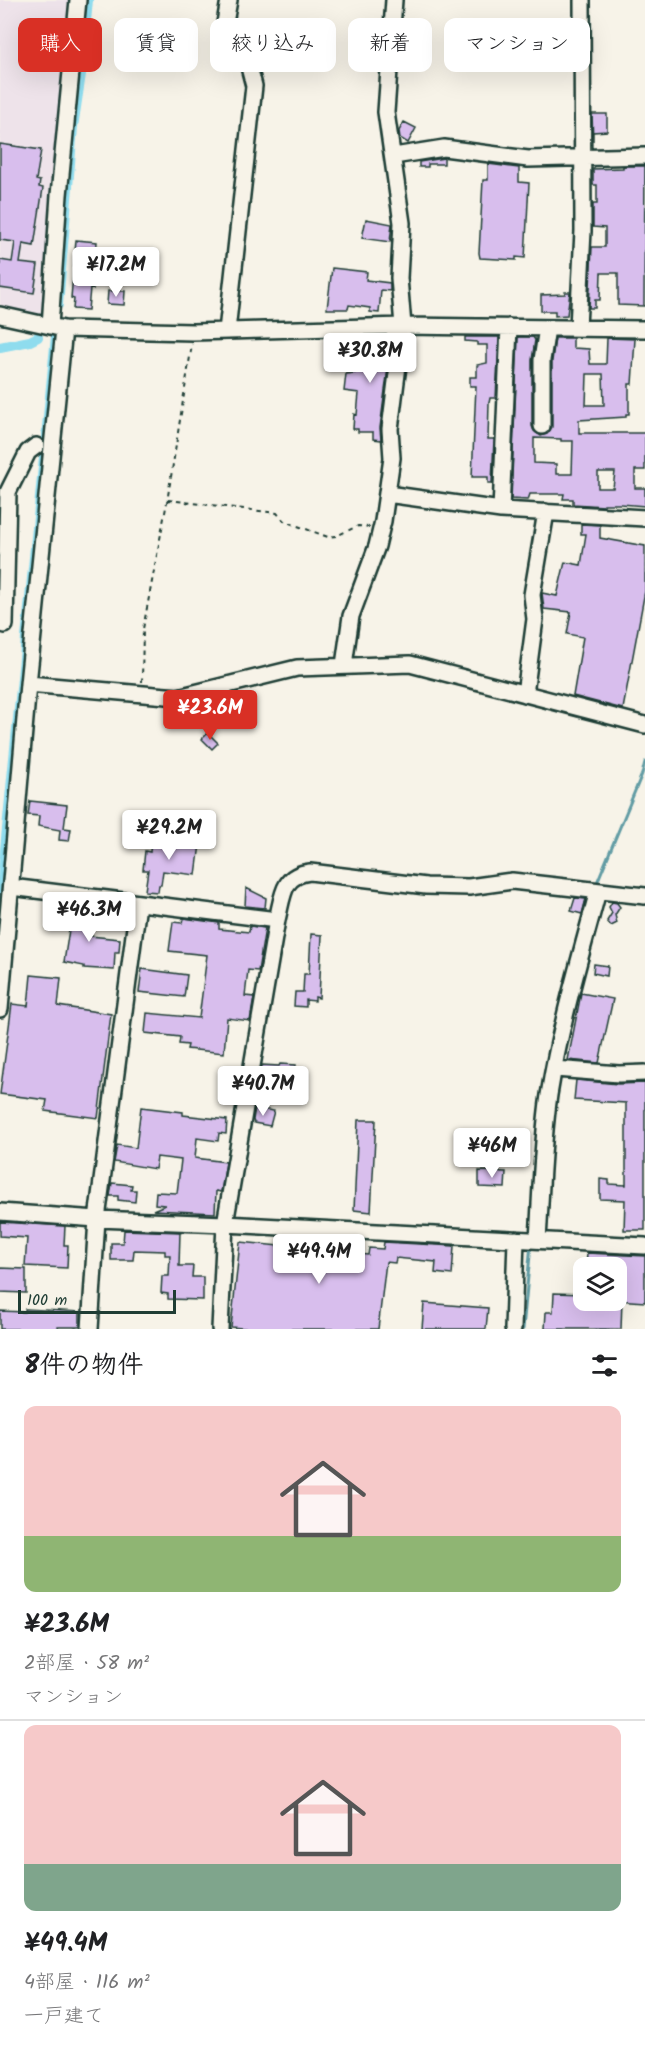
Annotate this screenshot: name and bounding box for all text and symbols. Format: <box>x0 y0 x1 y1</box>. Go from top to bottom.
chip: 購入 <box>18 18 102 72</box>
chip: 賃貸 <box>114 18 198 72</box>
chip: 絞り込み <box>210 18 336 72</box>
chip: 新着 <box>348 18 432 72</box>
chip: マンション <box>444 18 590 72</box>
pin: ¥17.2M <box>67 247 165 298</box>
text: ¥17.2M <box>86 250 146 282</box>
pin: ¥30.8M <box>321 333 419 384</box>
text: ¥30.8M <box>337 336 403 368</box>
pin: ¥23.6M <box>161 690 259 741</box>
text: ¥23.6M <box>177 693 243 725</box>
pin: ¥29.2M <box>120 810 218 861</box>
text: ¥29.2M <box>136 813 202 845</box>
pin: ¥46.3M <box>40 892 138 943</box>
text: ¥46.3M <box>57 895 121 927</box>
pin: ¥40.7M <box>214 1066 312 1117</box>
text: ¥40.7M <box>232 1069 294 1101</box>
pin: ¥46M <box>456 1128 528 1179</box>
text: ¥46M <box>467 1131 517 1163</box>
pin: ¥49.4M <box>270 1234 368 1285</box>
text: ¥49.4M <box>287 1237 351 1269</box>
map controls <box>573 1257 627 1311</box>
button: layers <box>573 1257 627 1311</box>
scale bar <box>18 1287 176 1314</box>
text: 100 m <box>27 1288 67 1313</box>
text: 8件の物件 <box>24 1345 143 1387</box>
icon: filters <box>588 1349 621 1382</box>
icon: home <box>269 1445 377 1553</box>
text: ¥23.6M <box>24 1604 109 1646</box>
text: 2部屋 · 58 m² <box>24 1648 149 1680</box>
text: マンション <box>24 1682 123 1714</box>
icon: home <box>269 1764 377 1872</box>
text: ¥49.4M <box>24 1923 107 1965</box>
text: 4部屋 · 116 m² <box>24 1967 150 1999</box>
text: 一戸建て <box>24 2001 104 2033</box>

